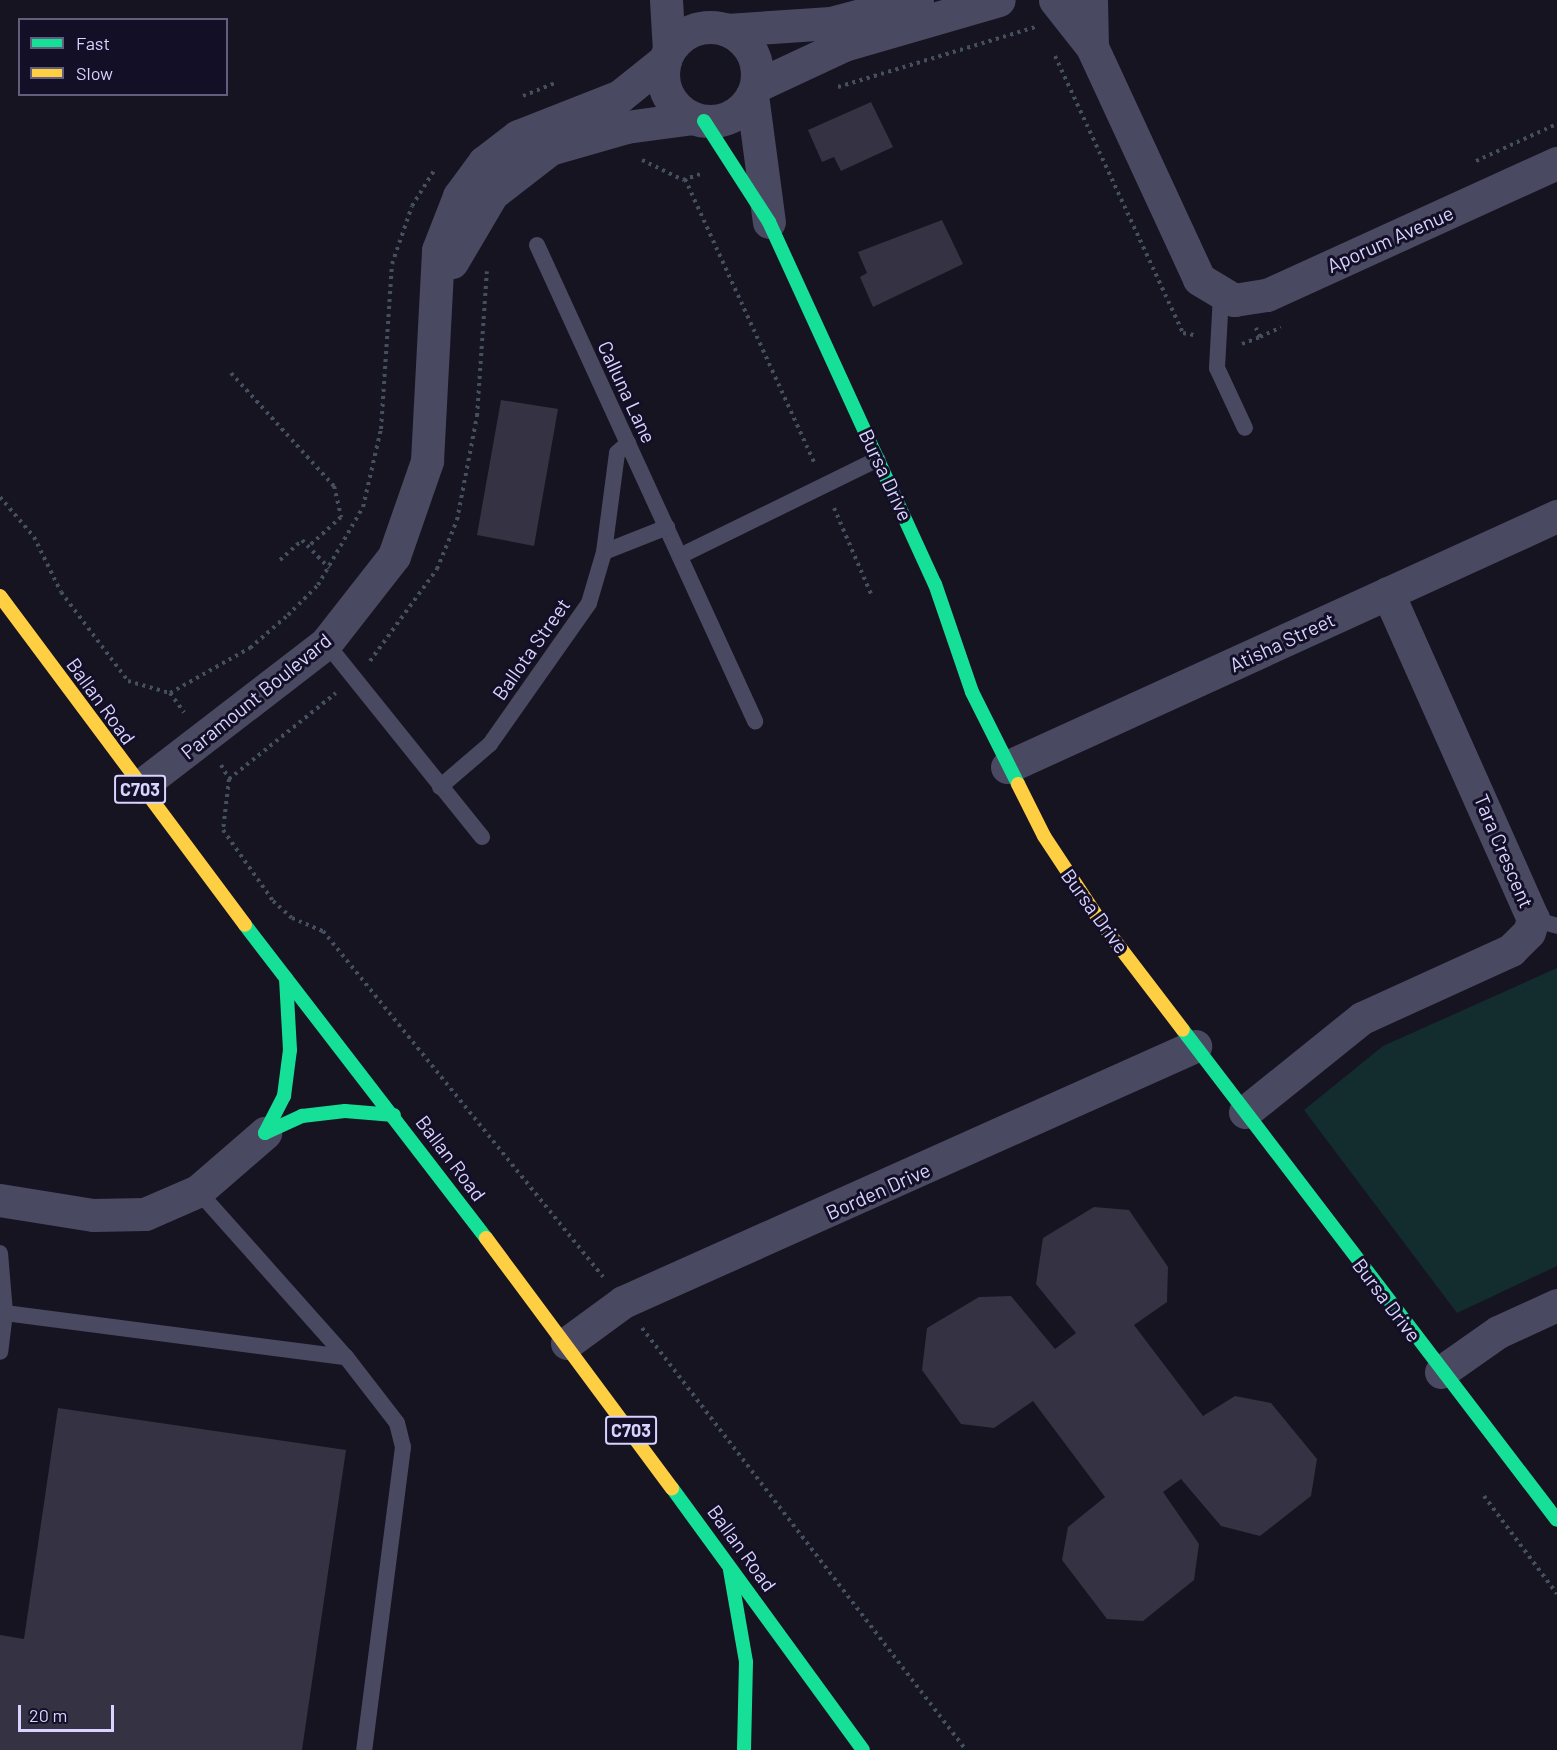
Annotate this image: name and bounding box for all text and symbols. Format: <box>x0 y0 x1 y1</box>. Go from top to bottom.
legend <box>18 18 228 96</box>
text: Fast <box>76 32 110 54</box>
text: Slow <box>76 62 113 84</box>
street label: Aporum Avenue <box>1323 200 1457 278</box>
street label: Calluna Lane <box>593 337 661 447</box>
street label: Bursa Drive <box>854 425 918 525</box>
street label: Ballota Street <box>487 593 575 705</box>
street label: Atisha Street <box>1225 607 1339 677</box>
street label: Paramount Boulevard <box>176 628 336 764</box>
street label: Ballan Road <box>62 653 140 749</box>
road number: C703 <box>113 774 167 804</box>
street label: Tara Crescent <box>1469 791 1539 911</box>
street label: Bursa Drive <box>1056 864 1134 958</box>
street label: Ballan Road <box>411 1110 491 1206</box>
street label: Borden Drive <box>822 1157 934 1225</box>
street label: Bursa Drive <box>1348 1253 1426 1347</box>
road number: C703 <box>604 1415 658 1445</box>
street label: Ballan Road <box>703 1500 781 1596</box>
scale bar <box>21 1693 117 1731</box>
text: 20 m <box>29 1704 67 1726</box>

